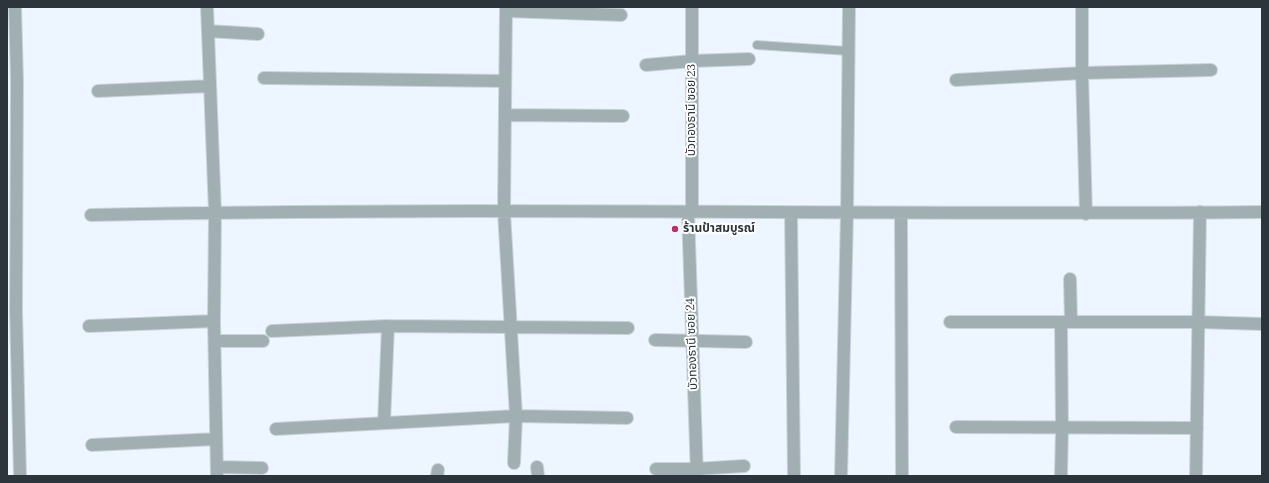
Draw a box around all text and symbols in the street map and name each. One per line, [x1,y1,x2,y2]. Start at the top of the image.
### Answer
street label: บัวทองธานี ซอย 23 [685,64,699,156]
place label: ร้านป้าสมบูรณ์ [683,222,755,236]
marker: ร้านป้าสมบูรณ์ [670,224,680,234]
street label: บัวทองธานี ซอย 24 [683,298,701,390]

